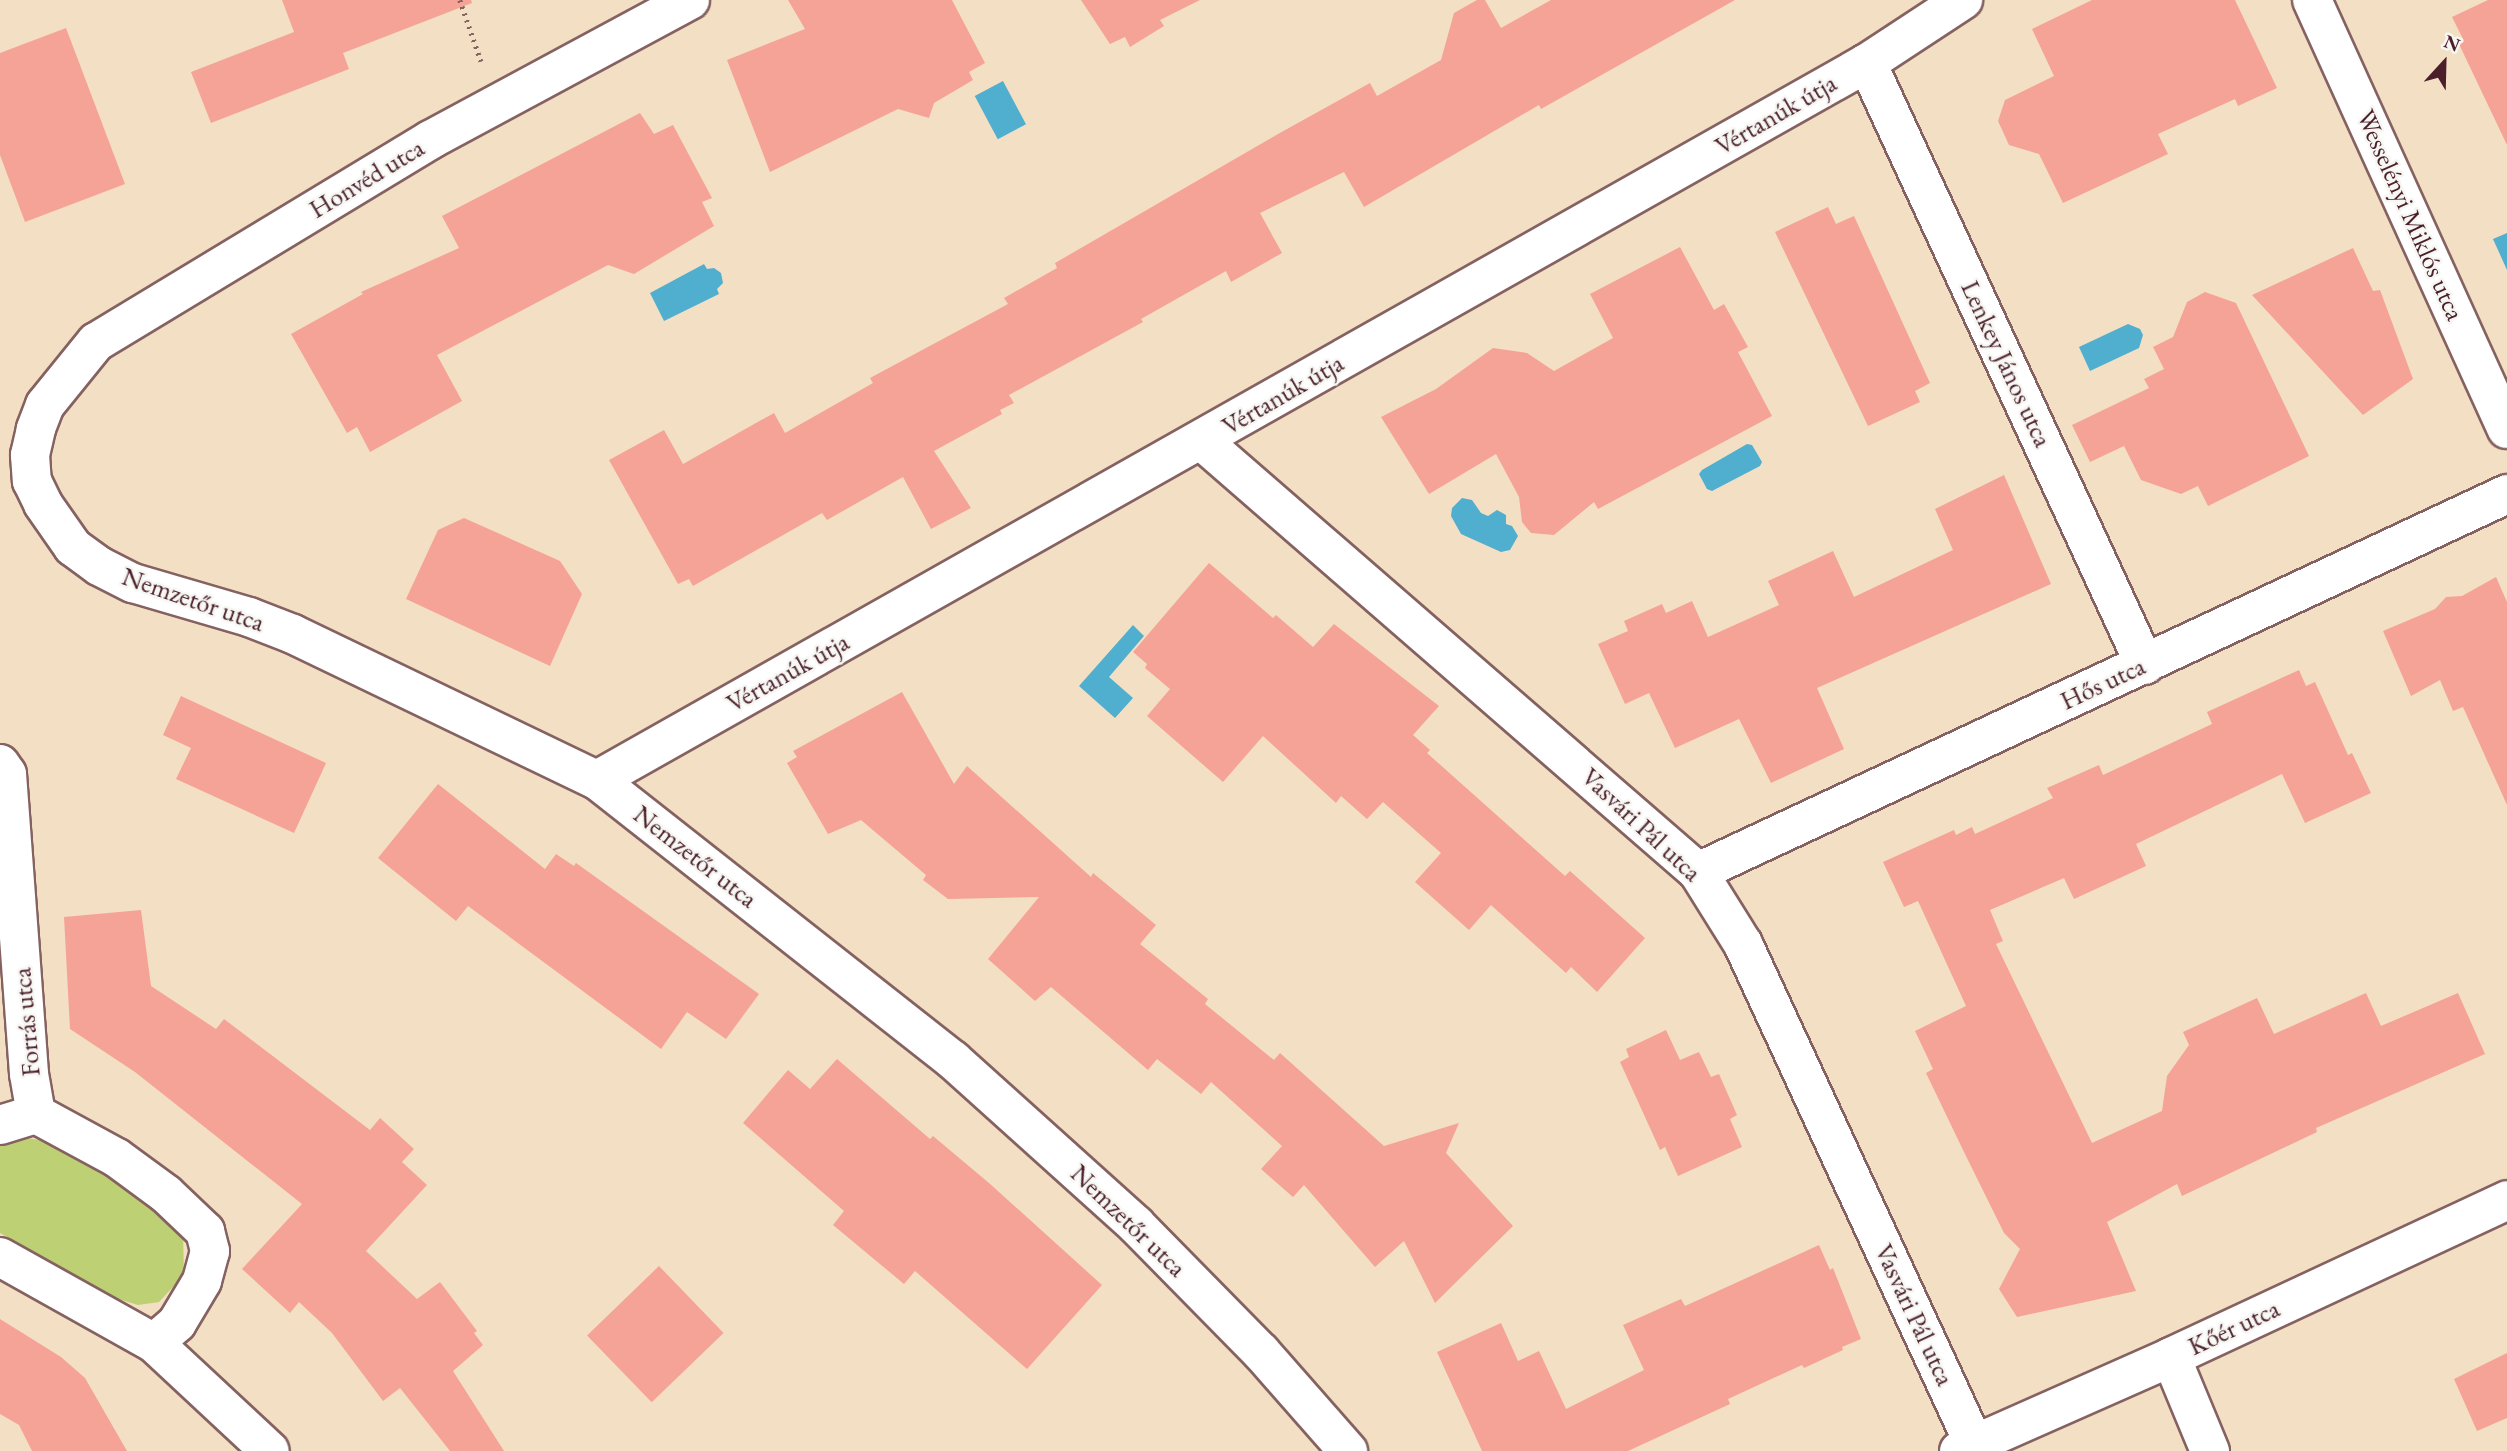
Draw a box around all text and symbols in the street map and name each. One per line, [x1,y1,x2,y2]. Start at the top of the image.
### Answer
north arrow [2409,28,2479,98]
text: N [2440,29,2464,58]
street label: Vértanúk útja [1710,68,1842,162]
street label: Wesselényi Miklós utca [2349,105,2471,325]
street label: Honvéd utca [304,133,430,225]
street label: Lenkey János utca [1954,276,2058,452]
street label: Vértanúk útja [1217,348,1349,442]
street label: Nemzetőr utca [118,561,268,639]
street label: Vértanúk útja [721,627,855,719]
street label: Hős utca [2056,651,2150,717]
street label: Vasvári Pál utca [1575,762,1707,888]
street label: Nemzetőr utca [627,799,763,915]
street label: Forrás utca [7,966,47,1078]
street label: Nemzetőr utca [1064,1158,1192,1284]
street label: Vasvári Pál utca [1868,1239,1960,1391]
street label: Kőér utca [2183,1293,2285,1363]

